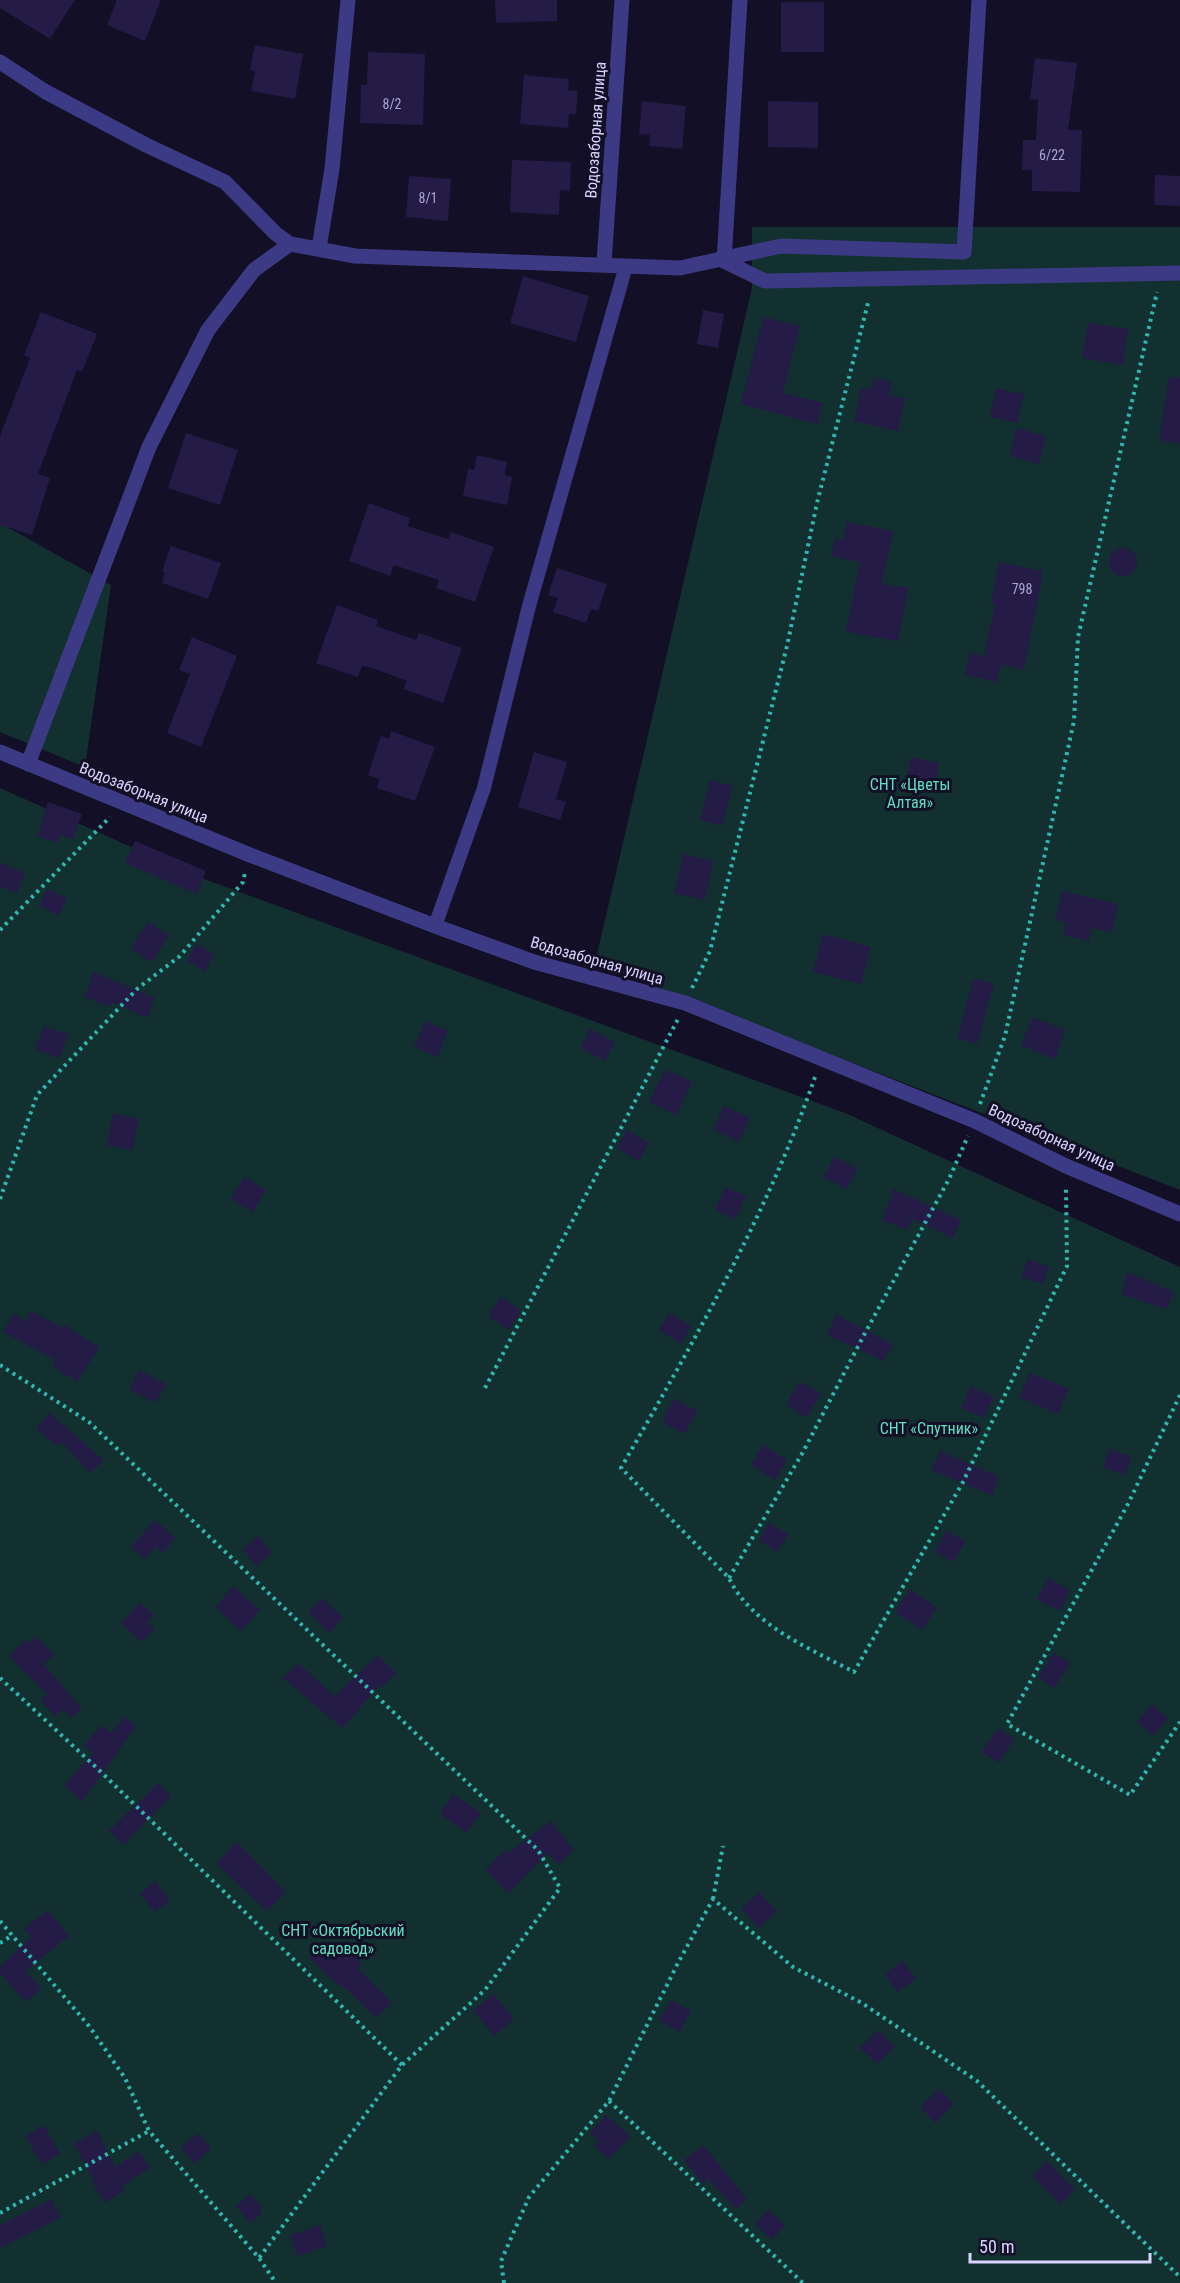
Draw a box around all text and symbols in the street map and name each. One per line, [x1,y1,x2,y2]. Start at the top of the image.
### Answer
street label: Водозаборная улица [581,61,610,199]
house number: 8/2 [382,96,402,112]
house number: 6/22 [1039,147,1065,163]
house number: 8/1 [418,190,438,206]
house number: 798 [1012,581,1032,597]
street label: Водозаборная улица [77,758,211,827]
park label: СНТ «Цветы Алтая» [870,775,950,812]
street label: Водозаборная улица [528,932,665,989]
street label: Водозаборная улица [986,1100,1118,1175]
park label: СНТ «Спутник» [880,1419,979,1438]
park label: СНТ «Октябрьский садовод» [281,1921,405,1958]
scale bar [970,2226,1150,2264]
text: 50 m [979,2236,1014,2257]

